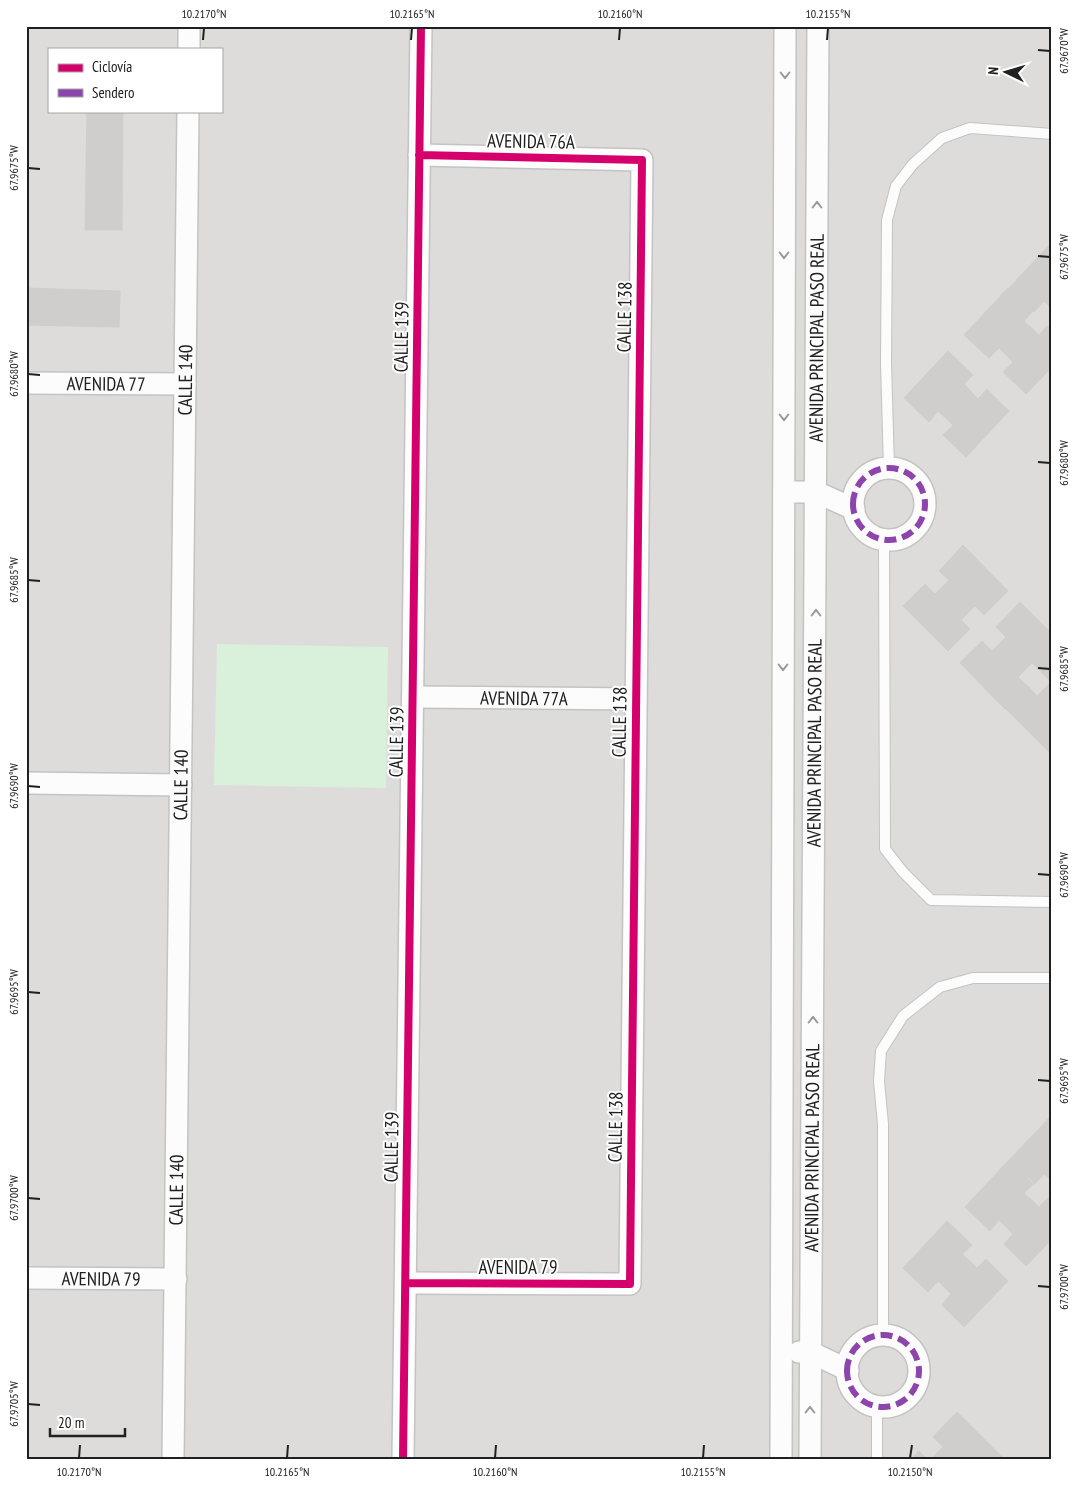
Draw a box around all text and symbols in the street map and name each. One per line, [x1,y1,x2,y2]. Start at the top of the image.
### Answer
text: 10.2170°N [181,6,227,21]
text: 10.2165°N [389,6,435,21]
text: 10.2160°N [597,6,643,21]
text: 10.2155°N [805,6,851,21]
text: 67.9670°W [1056,28,1071,74]
legend [48,48,222,112]
north arrow [980,48,1030,98]
text: Ciclovía [92,57,132,76]
text: N [984,66,1002,75]
one-way arrow [780,72,790,79]
text: Sendero [92,83,134,102]
street label: AVENIDA 76A [487,128,575,154]
text: 67.9675°W [6,145,21,191]
one-way arrow [812,201,822,208]
street label: AVENIDA PRINCIPAL PASO REAL [804,234,829,442]
text: 67.9675°W [1056,234,1071,280]
one-way arrow [779,252,789,259]
street label: CALLE 138 [611,281,637,353]
street label: CALLE 139 [388,301,414,373]
street label: CALLE 140 [173,344,197,416]
text: 67.9680°W [6,351,21,397]
street label: AVENIDA 77 [66,371,146,396]
one-way arrow [779,414,789,422]
text: 67.9680°W [1056,440,1071,486]
text: 67.9685°W [6,557,21,603]
one-way arrow [811,608,821,616]
street label: AVENIDA PRINCIPAL PASO REAL [801,639,827,847]
text: 67.9685°W [1056,646,1071,692]
one-way arrow [778,664,788,672]
street label: AVENIDA 77A [480,686,568,710]
street label: CALLE 138 [606,686,632,758]
street label: CALLE 139 [383,706,409,778]
street label: CALLE 140 [168,749,193,821]
text: 67.9690°W [6,763,21,809]
text: 67.9690°W [1056,852,1071,898]
text: 67.9695°W [6,969,21,1015]
one-way arrow [808,1016,818,1024]
street label: AVENIDA PRINCIPAL PASO REAL [799,1044,824,1252]
text: 67.9695°W [1056,1058,1071,1104]
street label: CALLE 138 [602,1091,628,1163]
street label: CALLE 139 [378,1111,404,1183]
street label: CALLE 140 [164,1154,188,1226]
text: 67.9700°W [6,1175,21,1221]
street label: AVENIDA 79 [479,1255,557,1279]
text: 67.9700°W [1056,1264,1071,1310]
street label: AVENIDA 79 [61,1266,141,1291]
text: 67.9705°W [6,1381,21,1427]
scale bar [50,1405,125,1437]
one-way arrow [805,1406,815,1414]
text: 20 m [58,1413,84,1432]
text: 10.2170°N [56,1464,102,1479]
text: 10.2165°N [264,1464,310,1479]
text: 10.2160°N [472,1464,518,1479]
text: 10.2155°N [680,1464,726,1479]
text: 10.2150°N [887,1464,933,1479]

